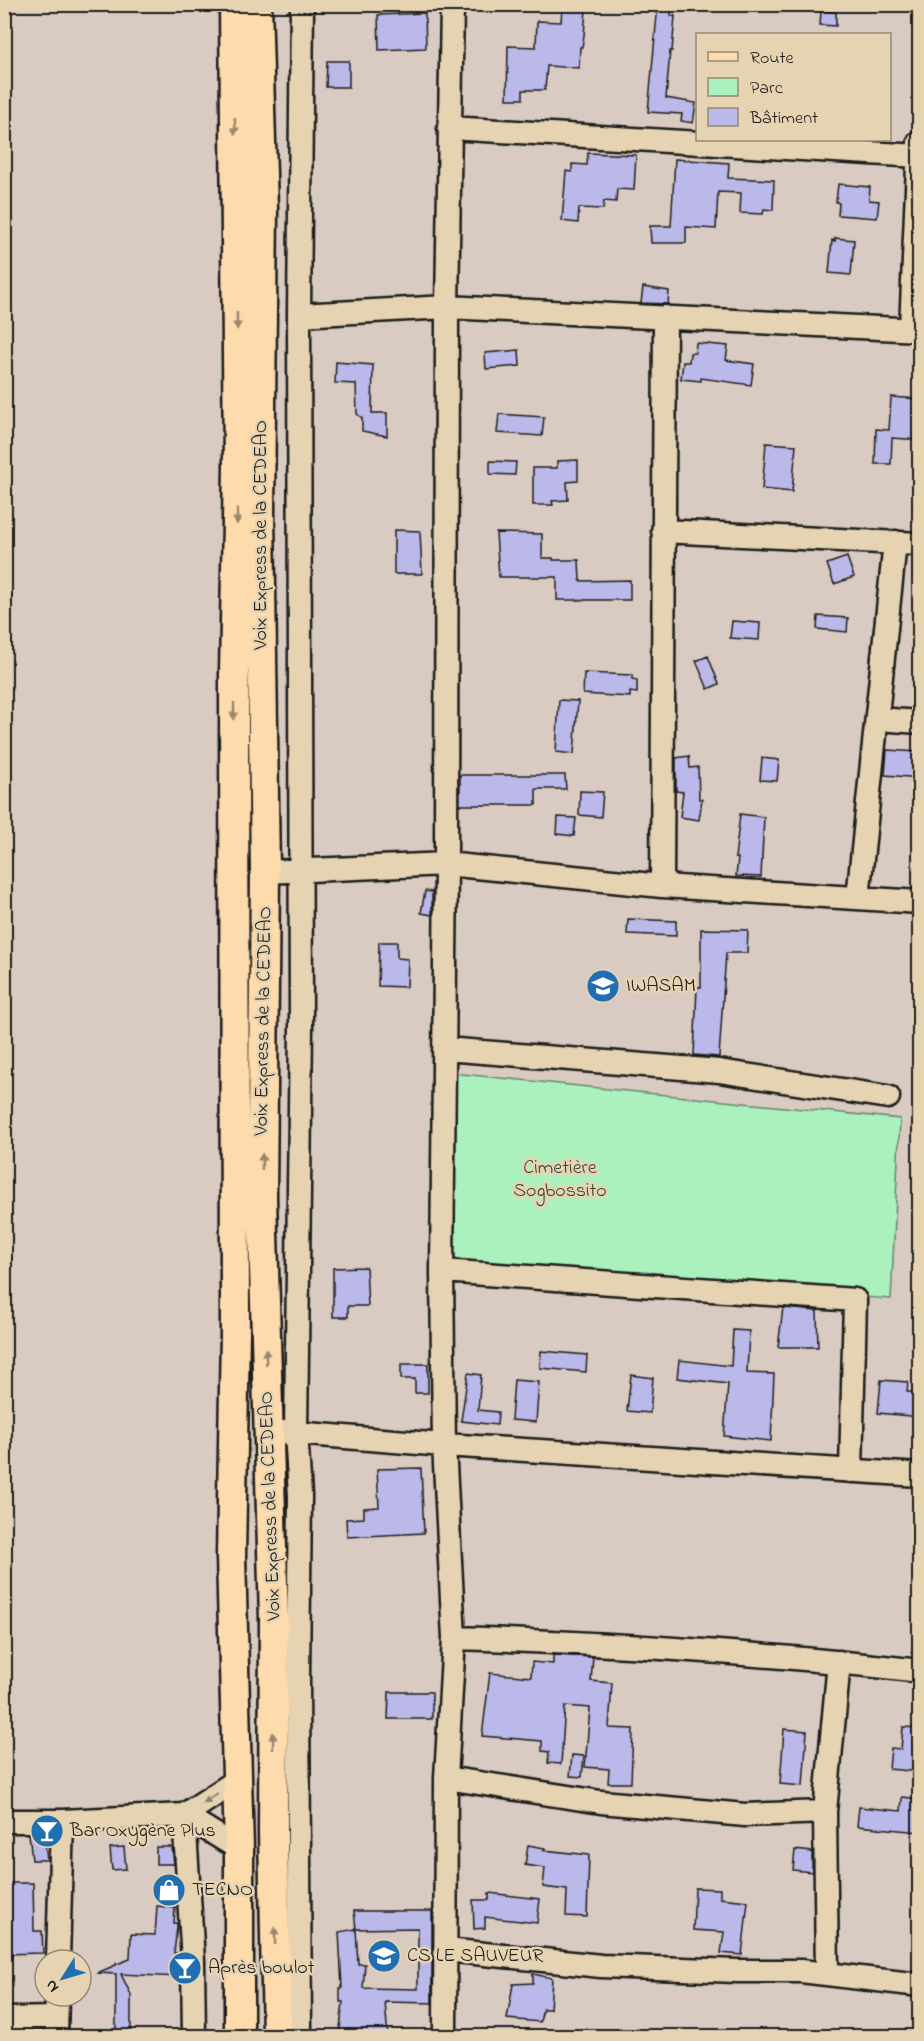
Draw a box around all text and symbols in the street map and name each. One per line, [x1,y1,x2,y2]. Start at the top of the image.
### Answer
legend [696,33,891,141]
text: Route [750,46,795,72]
text: Parc [750,76,783,102]
text: Bâtiment [749,106,818,132]
one-way arrow [230,116,240,135]
one-way arrow [232,311,241,330]
street label: Voix Express de la CEDEAO [247,420,276,651]
one-way arrow [232,506,242,525]
one-way arrow [229,701,239,720]
street label: Voix Express de la CEDEAO [247,906,281,1137]
school or university icon: IWASAM [585,968,621,1004]
place label: IWASAM [626,972,696,1001]
one-way arrow [257,1153,267,1172]
park label: Cimetière Sogbossito [513,1154,607,1207]
one-way arrow [261,1348,271,1367]
street label: Voix Express de la CEDEAO [253,1391,290,1622]
one-way arrow [268,1732,278,1751]
one-way arrow [202,1792,218,1803]
bar icon: Bar Oxygène Plus [29,1813,65,1849]
place label: Bar Oxygène Plus [69,1817,216,1847]
shop icon: TECNO [151,1872,187,1908]
place label: TECNO [192,1876,253,1905]
one-way arrow [270,1927,279,1946]
school or university icon: CS LE SAUVEUR [366,1938,402,1974]
place label: CS LE SAUVEUR [407,1942,544,1971]
north arrow [33,1948,93,2008]
bar icon: Après boulot [167,1950,203,1986]
place label: Après boulot [208,1954,315,1983]
text: N [40,1974,65,1997]

